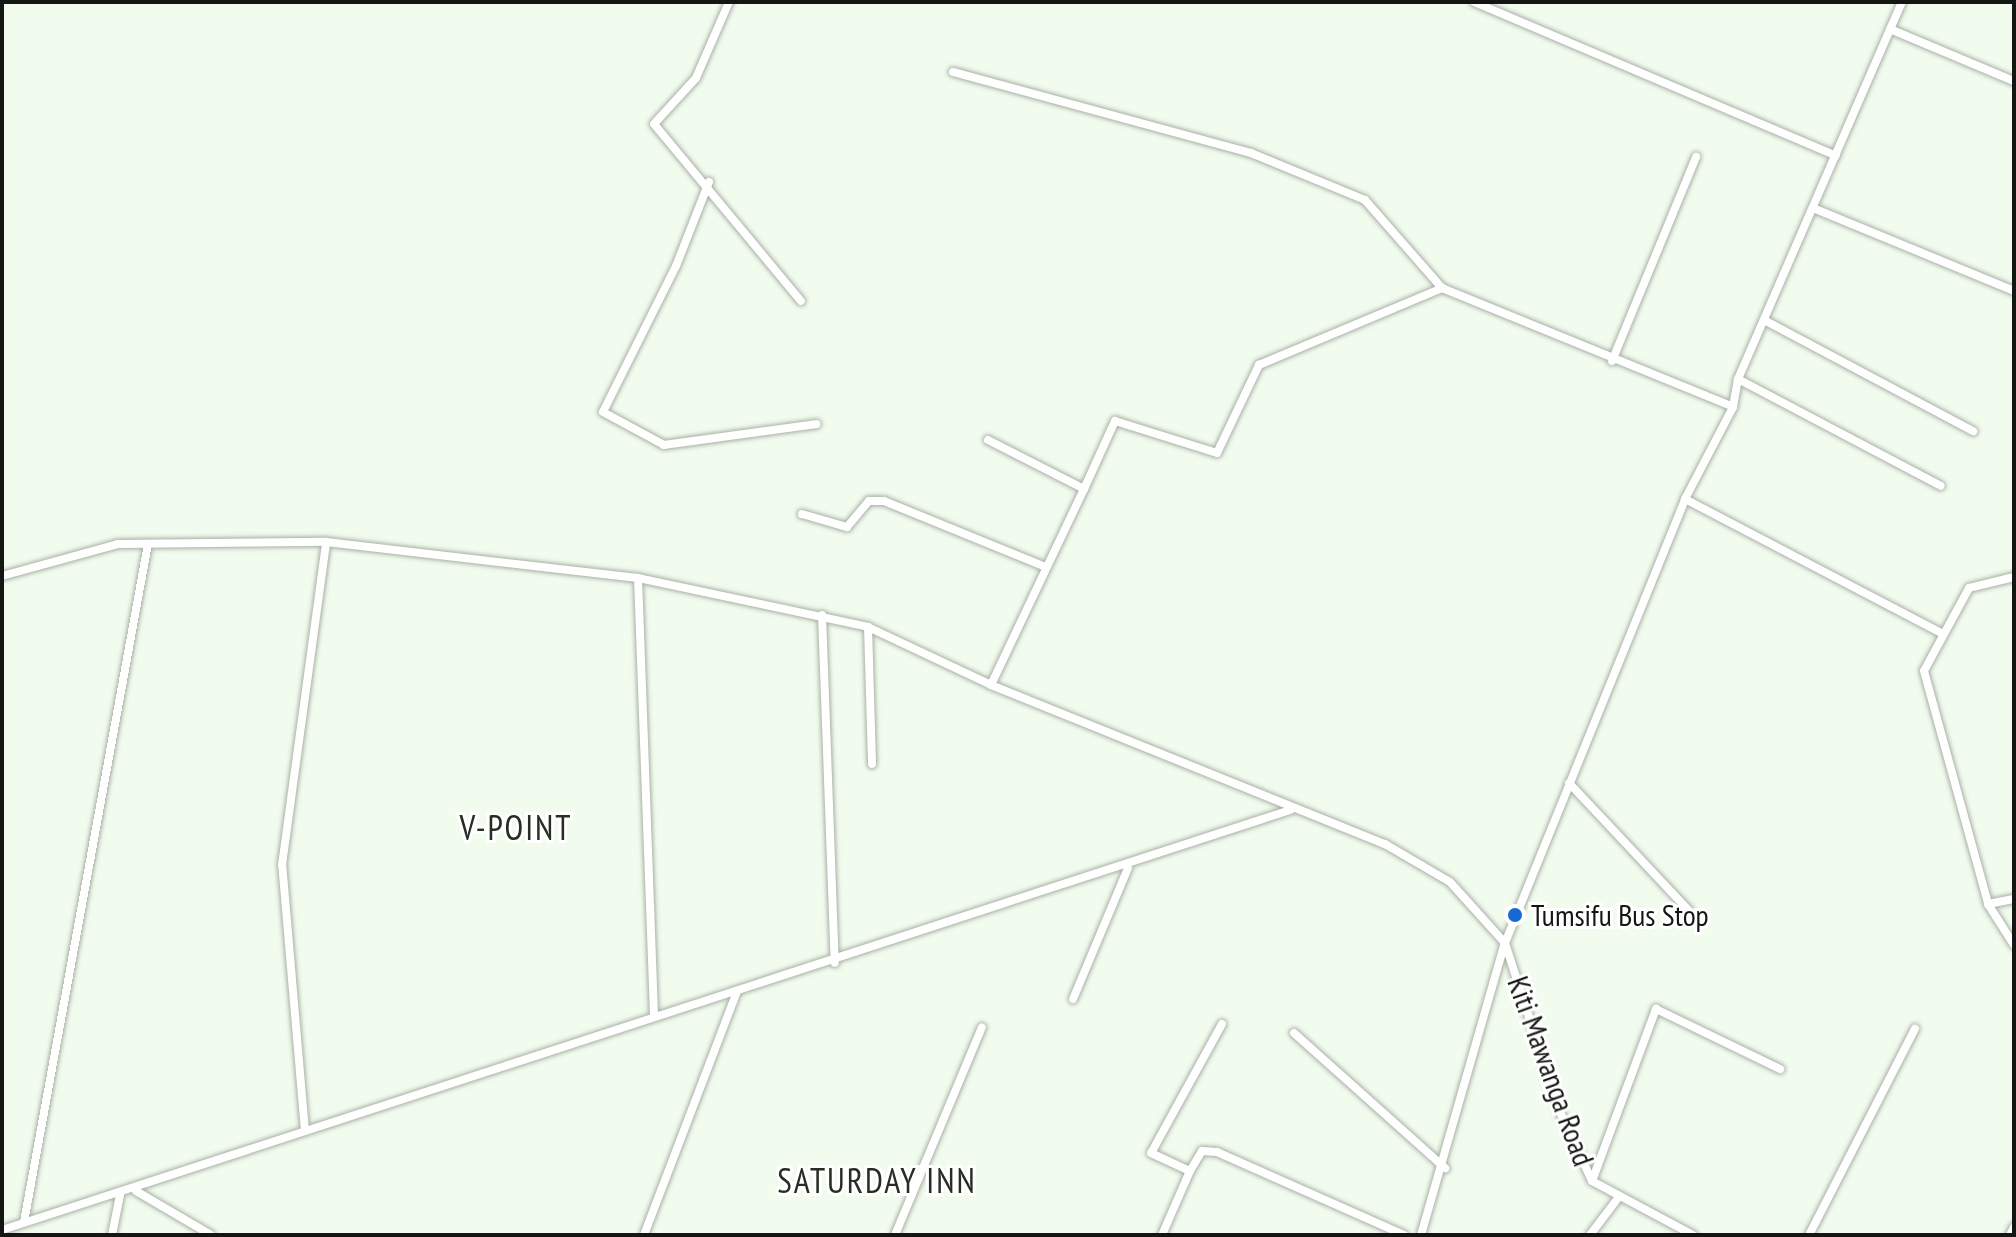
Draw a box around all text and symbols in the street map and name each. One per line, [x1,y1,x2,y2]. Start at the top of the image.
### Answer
district label: V-POINT [459,808,573,848]
place label: Tumsifu Bus Stop [1531,897,1709,933]
marker: Tumsifu Bus Stop [1506,906,1524,924]
street label: Kiti Mawanga Road [1500,971,1602,1171]
district label: SATURDAY INN [777,1161,977,1201]

